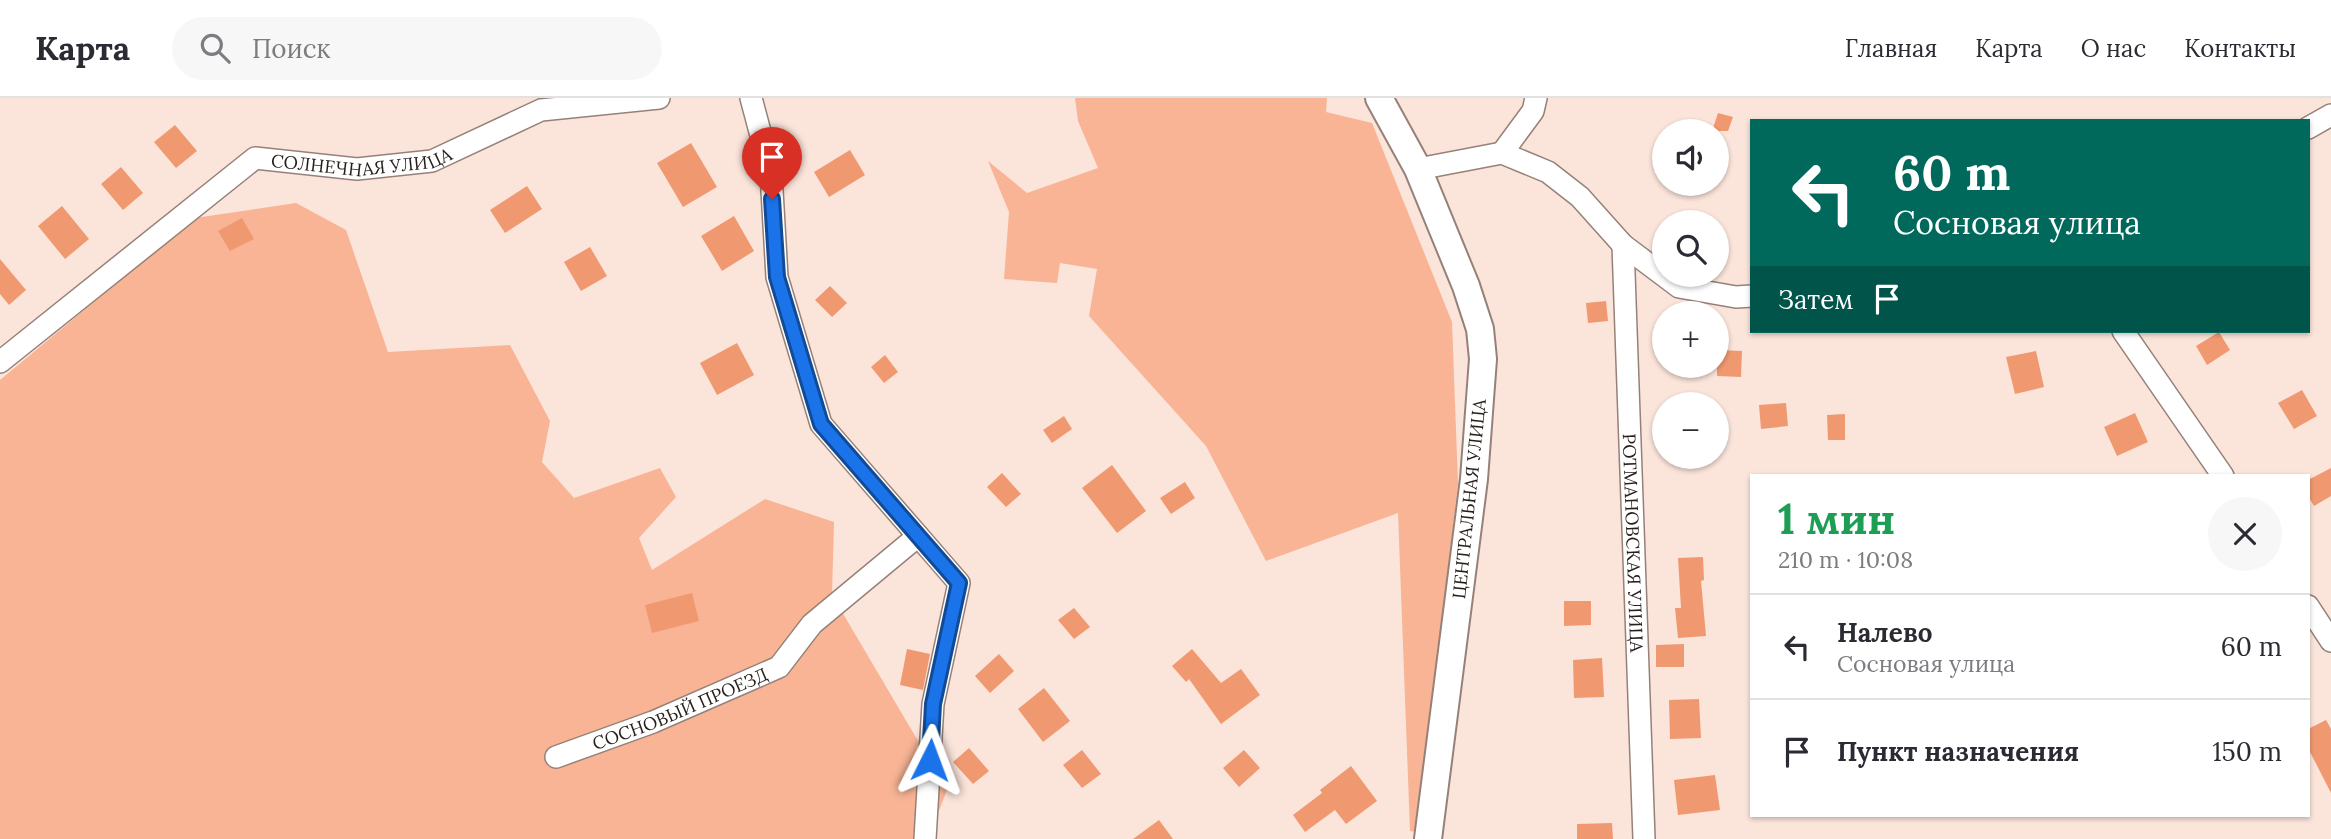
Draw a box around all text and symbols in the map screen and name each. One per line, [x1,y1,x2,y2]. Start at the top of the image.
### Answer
search box [172,17,662,80]
text: Карта [35,27,130,69]
icon: search [196,29,234,67]
text: Поиск [252,32,331,65]
text: Главная [1845,33,1937,64]
text: Карта [1975,33,2043,64]
text: О нас [2081,33,2146,64]
text: Контакты [2184,33,2296,64]
map controls [1652,119,1729,469]
button: sound [1652,119,1729,196]
pin [742,127,802,199]
icon: arrive [753,138,791,176]
text: 60 m [1893,141,2010,203]
street label: СОЛНЕЧНАЯ УЛИЦА [270,142,456,181]
icon: left [1778,147,1869,238]
text: Сосновая улица [1893,202,2141,243]
button: search [1652,210,1729,287]
icon: arrive [1868,280,1906,318]
text: Затем [1778,283,1854,316]
button: + [1652,301,1729,378]
button: − [1652,392,1729,469]
street label: ЦЕНТРАЛЬНАЯ УЛИЦА [1447,397,1491,600]
street label: РОТМАНОВСКАЯ УЛИЦА [1618,433,1649,653]
text: 1 мин [1778,492,1895,546]
button: close [2208,497,2282,571]
text: 210 m · 10:08 [1778,545,1913,574]
text: Налево [1837,616,1933,649]
icon: left [1778,628,1816,666]
text: 60 m [2221,630,2282,663]
text: Сосновая улица [1837,649,2015,678]
street label: СОСНОВЫЙ ПРОЕЗД [589,662,771,754]
position arrow [893,723,967,797]
icon: arrive [1778,733,1816,771]
text: Пункт назначения [1837,735,2079,768]
text: 150 m [2212,735,2282,768]

